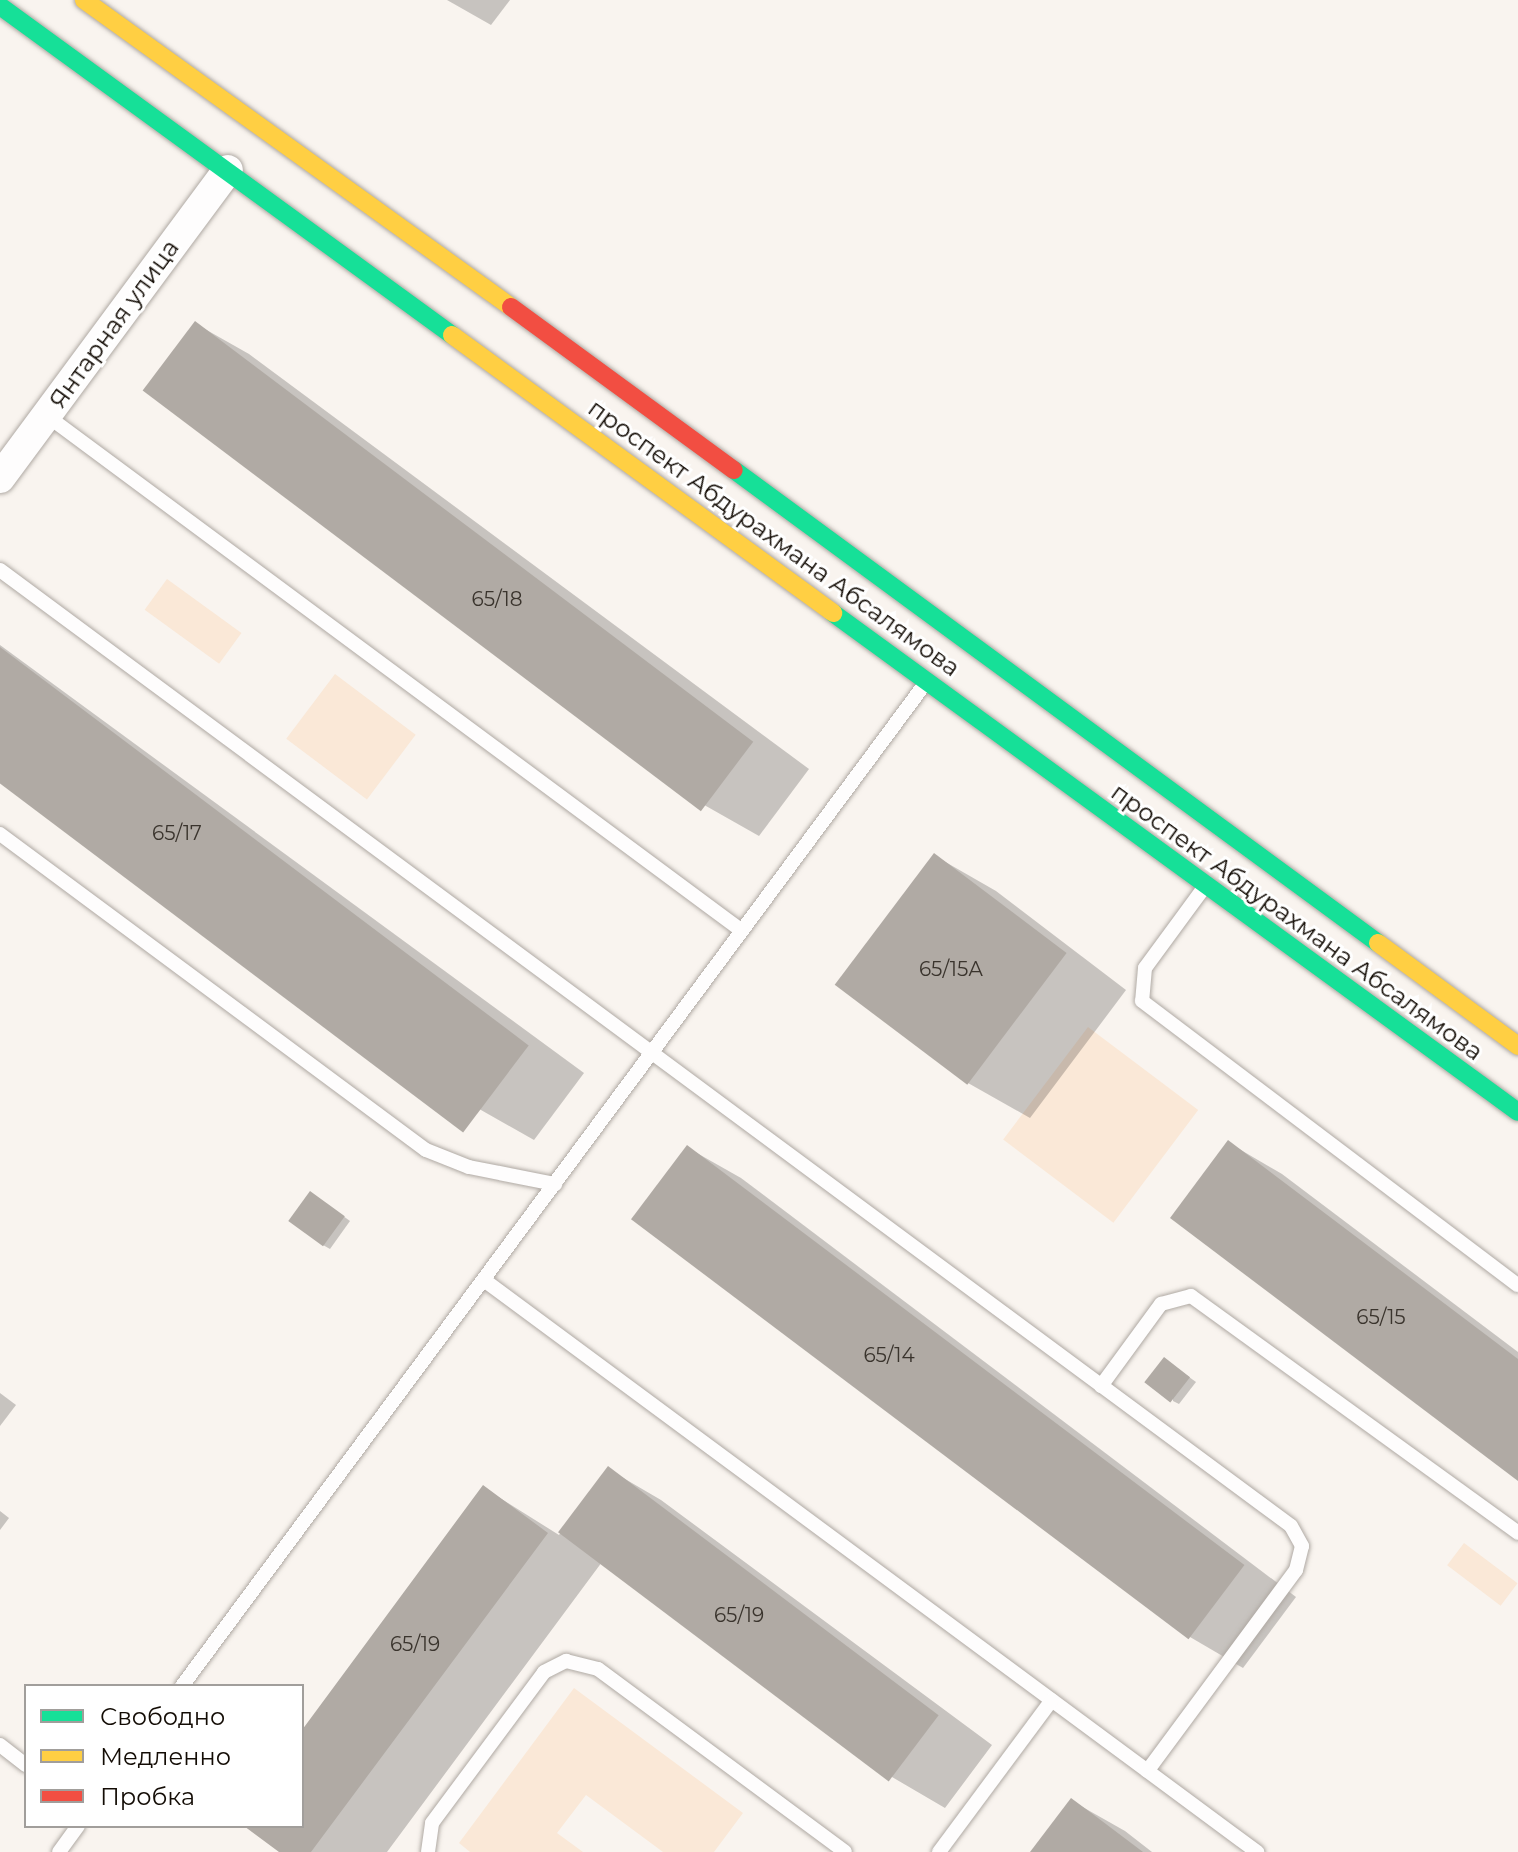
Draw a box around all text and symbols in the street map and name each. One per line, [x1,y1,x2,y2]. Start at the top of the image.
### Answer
street label: Янтарная улица [43,234,185,414]
street label: проспект Абдурахмана Абсалямова [583,394,965,682]
house number: 65/18 [472,587,522,611]
street label: проспект Абдурахмана Абсалямова [1106,778,1488,1066]
house number: 65/17 [152,821,202,845]
house number: 65/15А [919,957,983,981]
house number: 65/15 [1356,1305,1406,1329]
house number: 65/14 [863,1343,915,1367]
house number: 65/19 [714,1603,764,1627]
house number: 65/19 [390,1632,440,1656]
legend [24,1684,304,1828]
text: Свободно [100,1702,225,1731]
text: Медленно [100,1742,231,1771]
text: Пробка [100,1782,195,1811]

